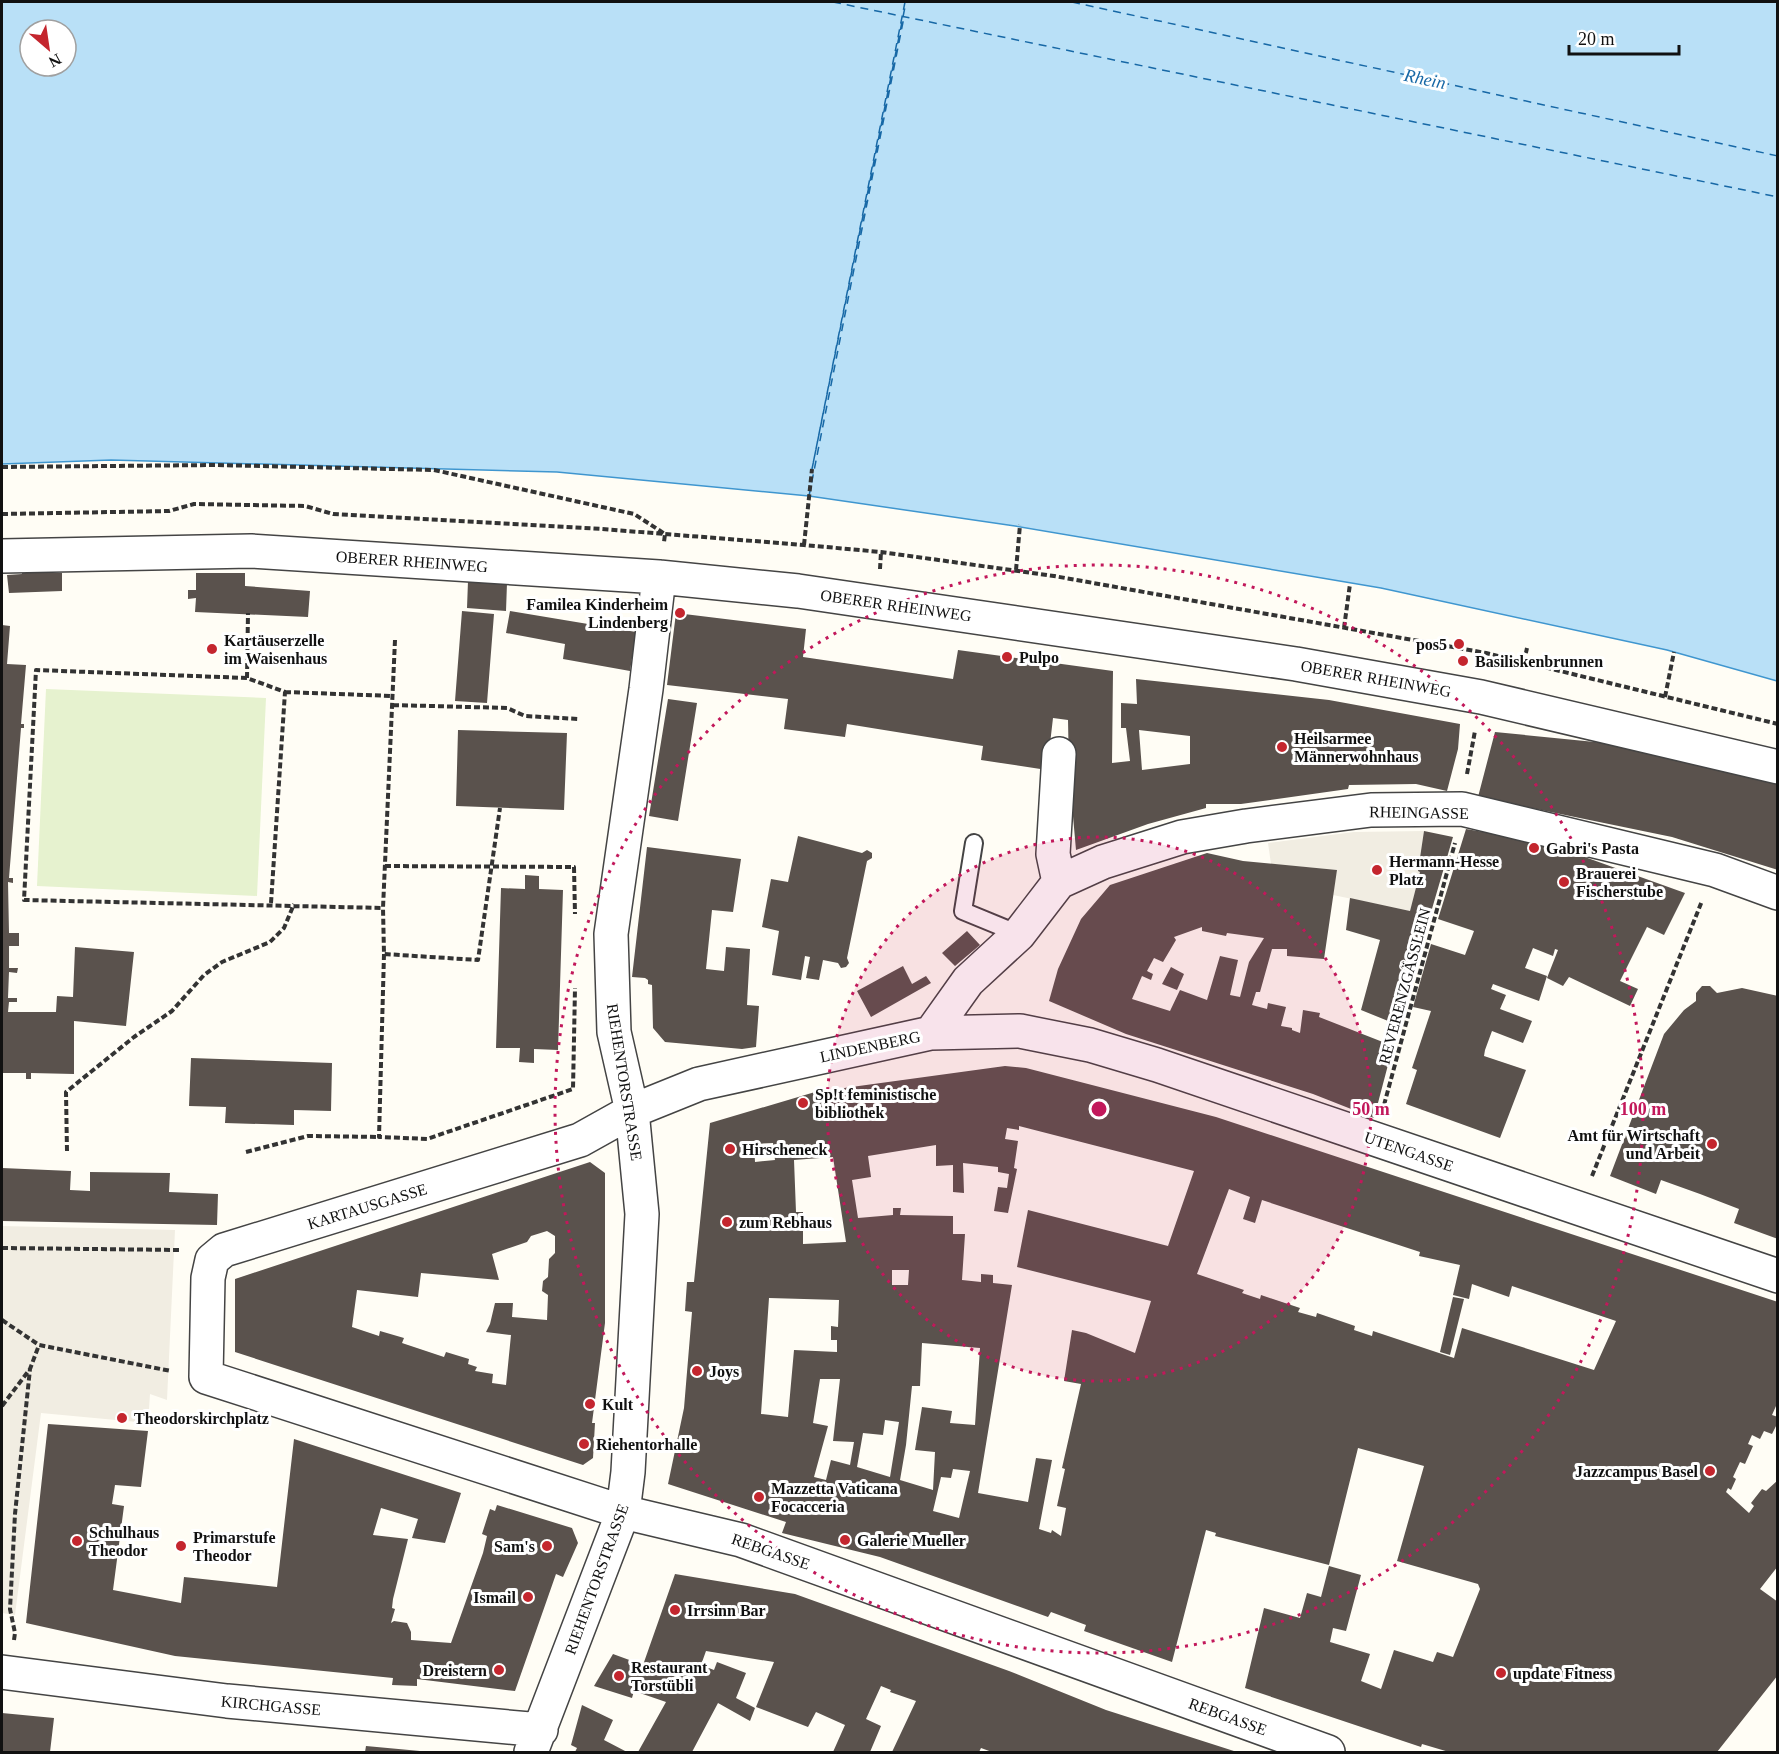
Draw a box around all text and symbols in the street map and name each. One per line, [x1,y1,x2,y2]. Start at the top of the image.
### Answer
north arrow [18,18,78,78]
scale bar [1569,18,1678,56]
text: 20 m [1578,29,1615,49]
text: N [45,50,64,71]
water label: Rhein [1401,65,1448,93]
street label: OBERER RHEINWEG [335,548,489,575]
street label: OBERER RHEINWEG [819,586,973,625]
place label: Familea Kinderheim Lindenberg [526,596,669,632]
marker: Familea Kinderheim Lindenberg [673,606,687,620]
place label: Kartäuserzelle im Waisenhaus [224,632,327,667]
place label: pos5 [1416,636,1447,654]
marker: pos5 [1452,637,1466,651]
marker: Kartäuserzelle im Waisenhaus [205,642,219,656]
place label: Pulpo [1019,649,1059,667]
marker: Pulpo [1000,650,1014,664]
place label: Basiliskenbrunnen [1475,653,1603,670]
marker: Basiliskenbrunnen [1456,654,1470,668]
street label: OBERER RHEINWEG [1299,657,1453,700]
place label: Heilsarmee Männerwohnhaus [1294,730,1418,765]
marker: Heilsarmee Männerwohnhaus [1275,740,1289,754]
street label: RHEINGASSE [1369,803,1469,822]
place label: Gabri's Pasta [1546,840,1639,857]
marker: Gabri's Pasta [1527,841,1541,855]
place label: Hermann-Hesse Platz [1389,853,1499,888]
marker: Hermann-Hesse Platz [1370,863,1384,877]
place label: Brauerei Fischerstube [1576,865,1663,900]
marker: Brauerei Fischerstube [1557,875,1571,889]
street label: REVERENZGÄSSLEIN [1375,906,1434,1066]
street label: RIEHENTORSTRASSE [604,1002,645,1162]
street label: LINDENBERG [818,1027,922,1065]
place label: Sp!t feministische bibliothek [815,1086,936,1121]
marker: Sp!t feministische bibliothek [796,1096,810,1110]
centre of rings [1089,1099,1109,1119]
text: 50 m [1352,1099,1390,1119]
text: 100 m [1620,1099,1666,1119]
place label: Amt für Wirtschaft und Arbeit [1568,1127,1701,1162]
street label: UTENGASSE [1362,1128,1456,1175]
marker: Amt für Wirtschaft und Arbeit [1705,1137,1719,1151]
place label: Hirscheneck [742,1141,827,1158]
marker: Hirscheneck [723,1142,737,1156]
street label: KARTAUSGASSE [305,1180,429,1233]
place label: zum Rebhaus [739,1214,832,1231]
marker: zum Rebhaus [720,1215,734,1229]
place label: Joys [709,1363,739,1381]
marker: Joys [690,1364,704,1378]
place label: Kult [602,1396,634,1413]
marker: Kult [583,1397,597,1411]
place label: Theodorskirchplatz [134,1410,269,1428]
marker: Theodorskirchplatz [115,1411,129,1425]
place label: Riehentorhalle [596,1436,697,1453]
marker: Riehentorhalle [577,1437,591,1451]
place label: Jazzcampus Basel [1575,1463,1699,1481]
marker: Jazzcampus Basel [1703,1464,1717,1478]
place label: Mazzetta Vaticana Focacceria [771,1480,898,1515]
marker: Mazzetta Vaticana Focacceria [752,1490,766,1504]
street label: RIEHENTORSTRASSE [561,1502,632,1657]
place label: Schulhaus Theodor [89,1524,159,1559]
place label: Primarstufe Theodor [193,1529,276,1564]
street label: REBGASSE [729,1530,812,1573]
place label: Galerie Mueller [857,1532,966,1549]
marker: Galerie Mueller [838,1533,852,1547]
marker: Schulhaus Theodor [70,1534,84,1548]
place label: Sam's [494,1538,535,1555]
marker: Primarstufe Theodor [174,1539,188,1553]
marker: Sam's [540,1539,554,1553]
place label: Ismail [473,1589,517,1606]
marker: Ismail [521,1590,535,1604]
place label: Irrsinn Bar [687,1602,766,1619]
marker: Irrsinn Bar [668,1603,682,1617]
place label: Restaurant Torstübli [631,1659,708,1694]
place label: Dreistern [422,1662,487,1679]
marker: Dreistern [492,1663,506,1677]
place label: update Fitness [1513,1665,1612,1683]
marker: update Fitness [1494,1666,1508,1680]
marker: Restaurant Torstübli [612,1669,626,1683]
street label: KIRCHGASSE [220,1693,322,1718]
street label: REBGASSE [1186,1694,1269,1738]

